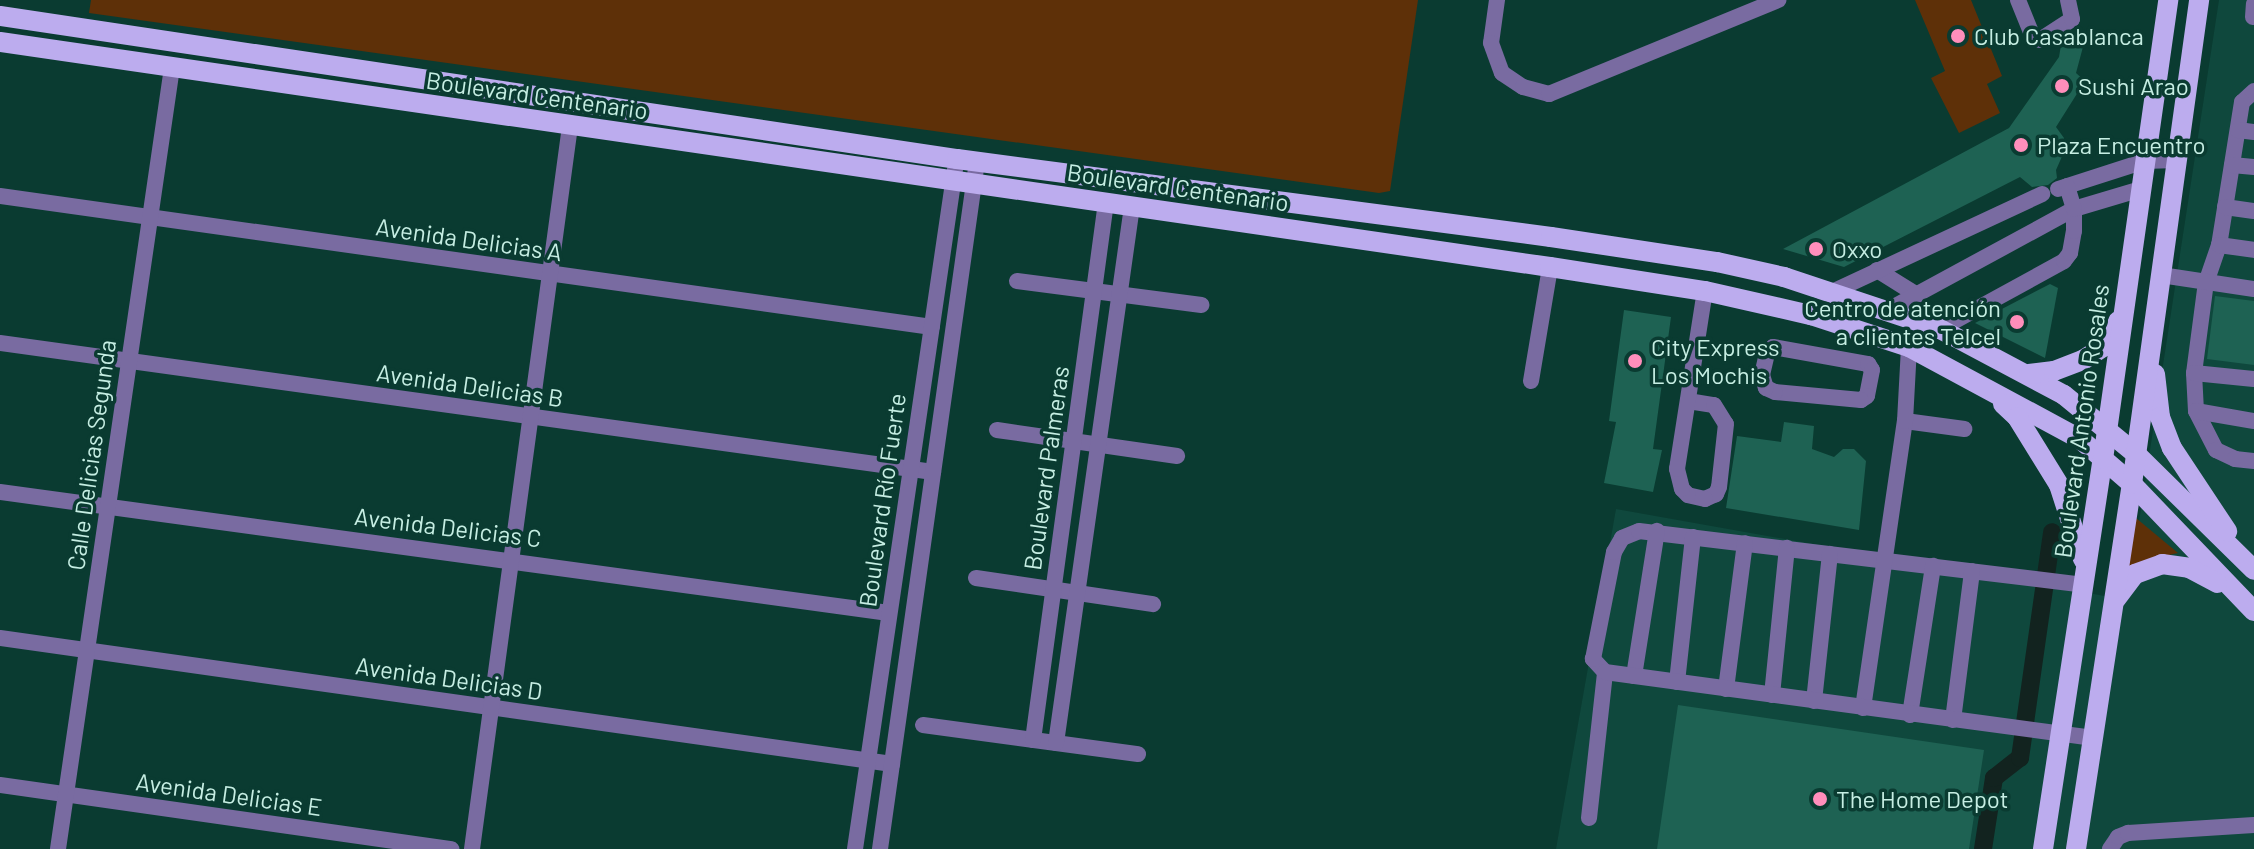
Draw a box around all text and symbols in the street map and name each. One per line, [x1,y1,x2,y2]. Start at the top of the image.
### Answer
place label: Club Casablanca [1974,22,2144,50]
marker: Club Casablanca [1949,27,1967,45]
street label: Boulevard Centenario [424,65,650,125]
place label: Sushi Arao [2078,72,2189,100]
marker: Sushi Arao [2053,77,2071,95]
place label: Plaza Encuentro [2037,131,2206,159]
marker: Plaza Encuentro [2012,136,2030,154]
street label: Boulevard Centenario [1065,157,1291,217]
street label: Avenida Delicias A [374,212,564,266]
place label: Oxxo [1832,235,1882,263]
marker: Oxxo [1807,240,1825,258]
street label: Boulevard Antonio Rosales [2048,282,2114,560]
place label: Centro de atención a clientes Telcel [1804,294,2001,350]
marker: Centro de atención a clientes Telcel [2008,313,2026,331]
place label: City Express Los Mochis [1651,333,1779,389]
street label: Calle Delicias Segunda [61,338,121,572]
marker: City Express Los Mochis [1626,352,1644,370]
street label: Avenida Delicias B [375,358,565,412]
street label: Boulevard Palmeras [1017,364,1075,572]
street label: Boulevard Río Fuerte [853,391,911,609]
street label: Avenida Delicias C [353,501,543,553]
street label: Avenida Delicias D [354,651,544,705]
street label: Avenida Delicias E [134,767,324,821]
place label: The Home Depot [1836,785,2008,813]
marker: The Home Depot [1811,790,1829,808]

